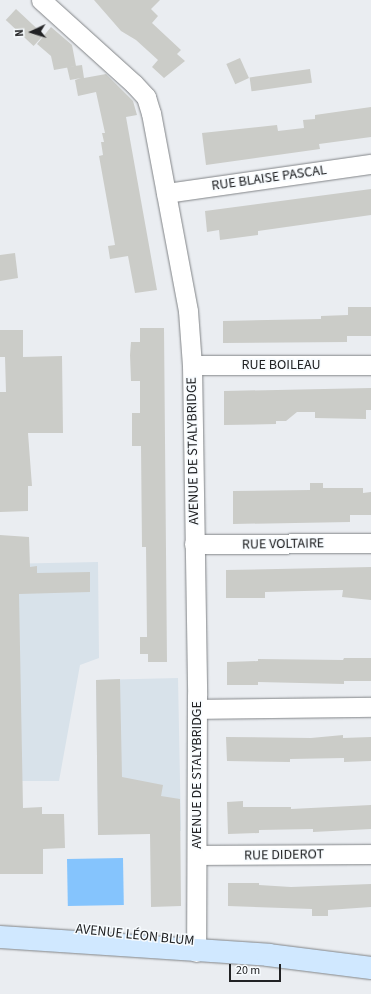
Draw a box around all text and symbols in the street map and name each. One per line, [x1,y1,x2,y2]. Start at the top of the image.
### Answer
north arrow [12,12,52,52]
text: N [12,29,27,37]
street label: RUE BLAISE PASCAL [210,162,328,194]
street label: RUE BOILEAU [242,357,320,373]
street label: AVENUE DE STALYBRIDGE [183,377,203,525]
street label: RUE VOLTAIRE [242,535,324,553]
street label: AVENUE DE STALYBRIDGE [189,701,205,849]
street label: RUE DIDEROT [244,846,324,864]
street label: AVENUE LÉON BLUM [75,920,195,950]
scale bar [231,956,283,982]
text: 20 m [236,962,260,979]

